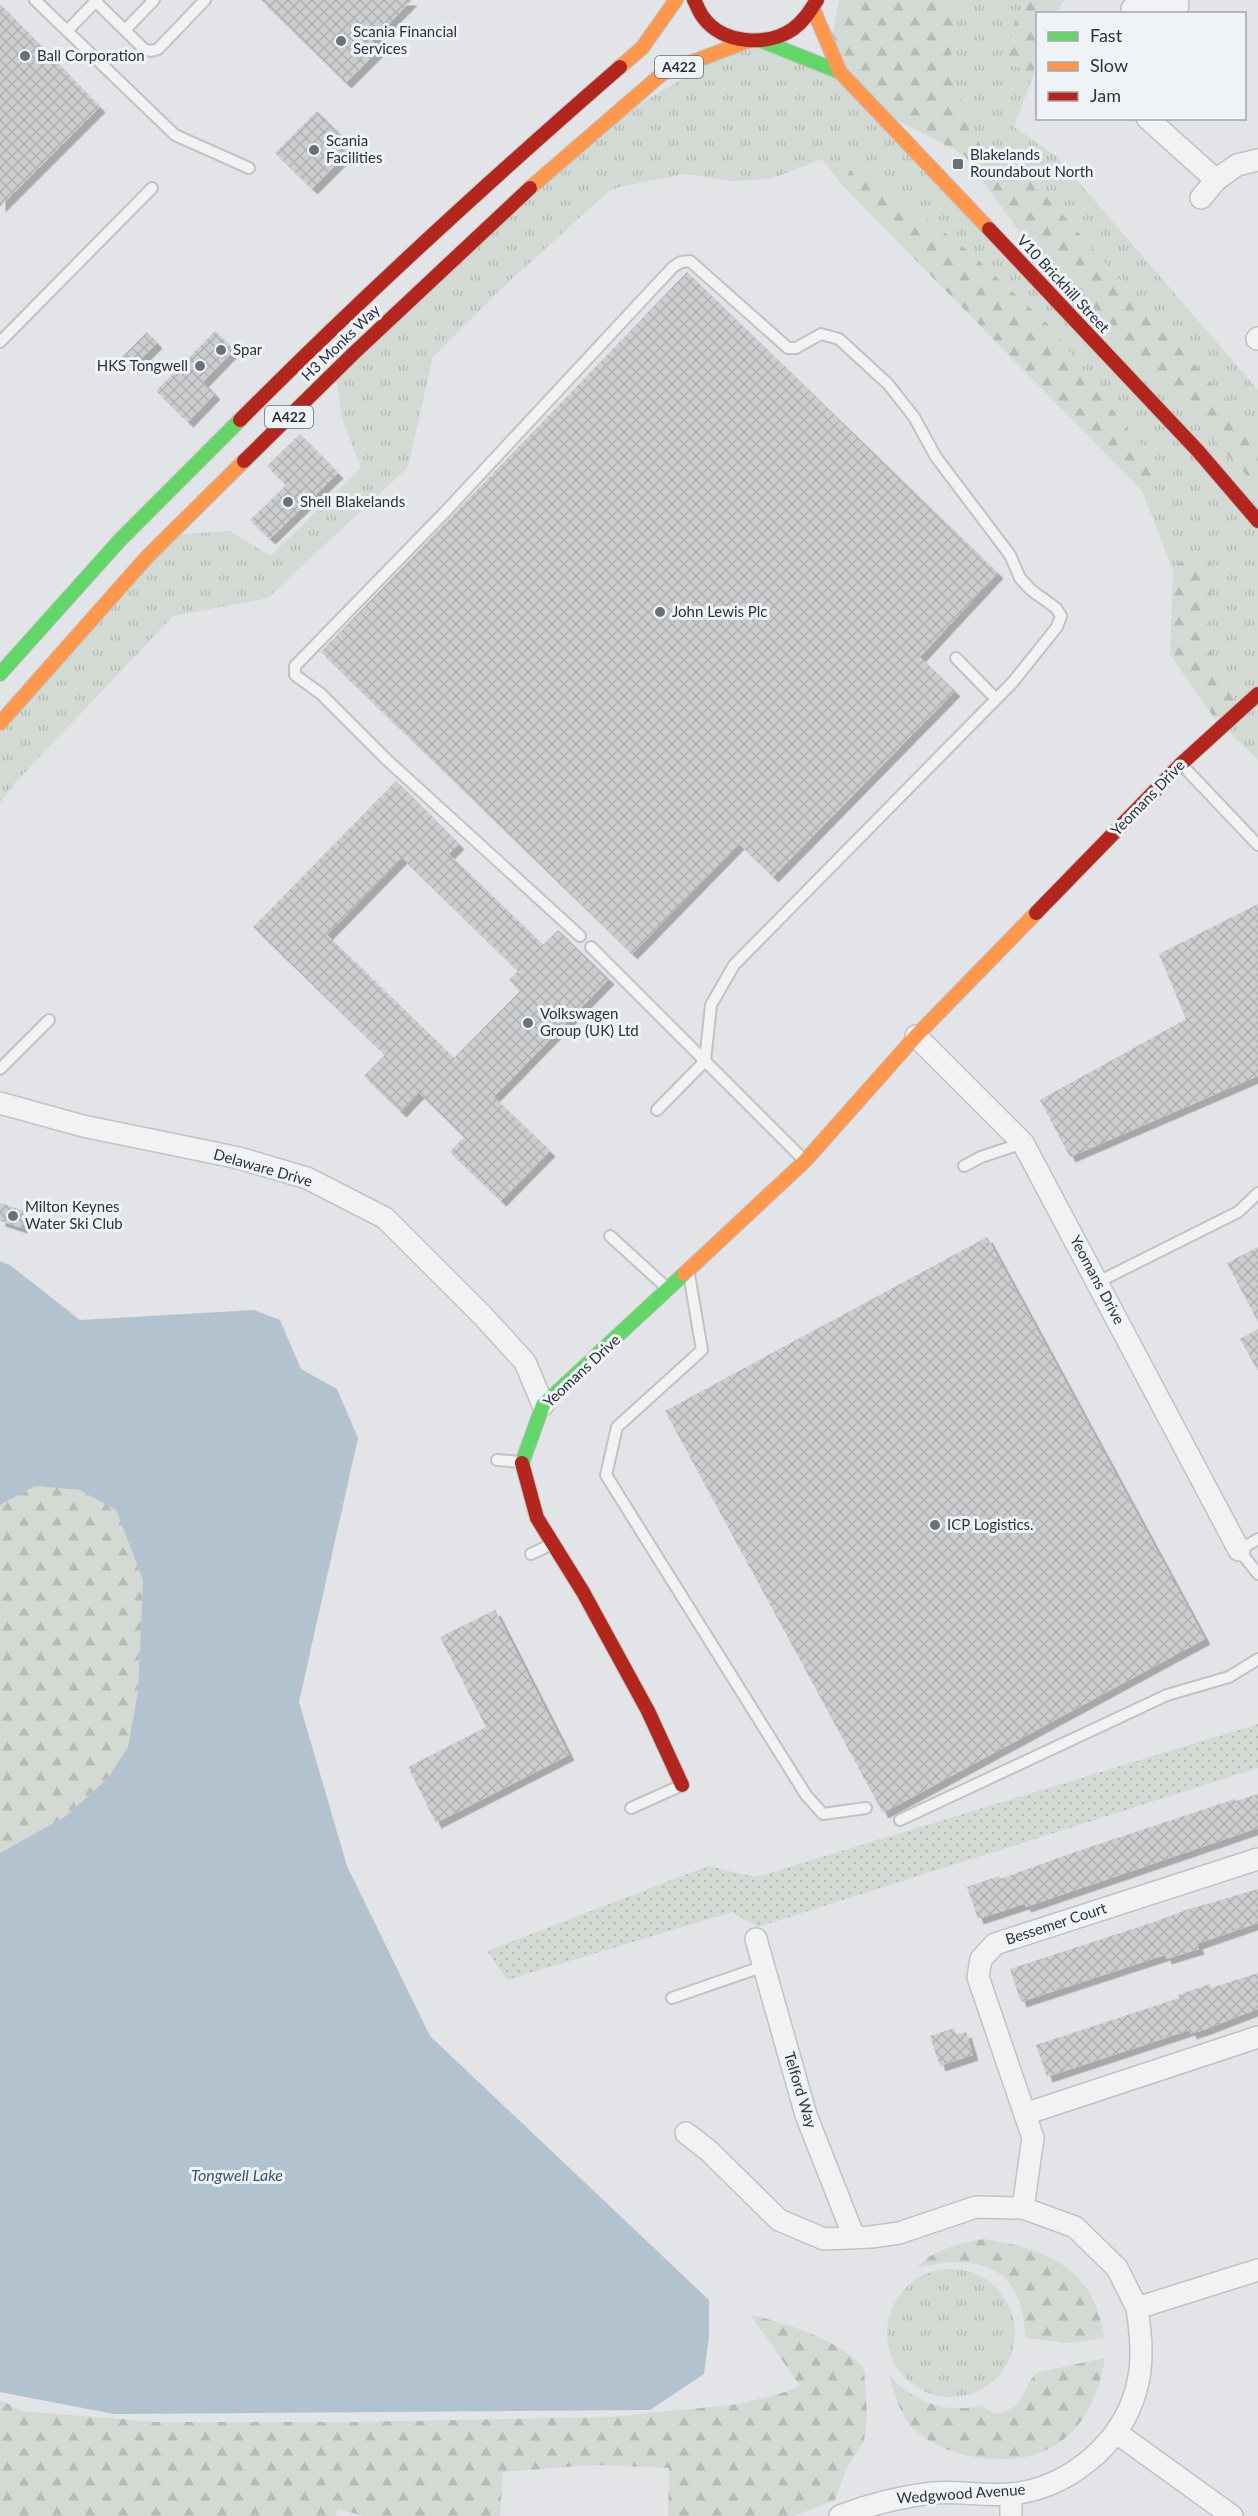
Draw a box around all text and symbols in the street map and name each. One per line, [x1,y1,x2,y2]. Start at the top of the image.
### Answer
legend [1036,12,1246,120]
place label: Scania Financial Services [353,22,457,57]
text: Fast [1090,24,1123,46]
marker: Scania Financial Services [334,34,348,48]
place label: Ball Corporation [37,46,145,64]
marker: Ball Corporation [18,49,32,63]
text: Slow [1090,54,1128,76]
road number: A422 [655,56,703,78]
text: Jam [1090,84,1121,106]
place label: Scania Facilities [326,131,382,166]
marker: Scania Facilities [307,143,321,157]
place label: Blakelands Roundabout North [970,145,1093,180]
marker: Blakelands Roundabout North [951,157,965,171]
street label: V10 Brickhill Street [1014,231,1114,336]
street label: H3 Monks Way [297,300,383,384]
place label: Spar [233,340,263,358]
marker: Spar [214,343,228,357]
place label: HKS Tongwell [97,356,188,374]
marker: HKS Tongwell [193,359,207,373]
road number: A422 [265,406,313,428]
place label: Shell Blakelands [300,492,405,510]
marker: Shell Blakelands [281,495,295,509]
place label: John Lewis Plc [672,602,768,620]
marker: John Lewis Plc [653,605,667,619]
street label: Yeomans Drive [1107,756,1188,839]
place label: Volkswagen Group (UK) Ltd [540,1004,639,1039]
marker: Volkswagen Group (UK) Ltd [521,1016,535,1030]
street label: Delaware Drive [212,1144,315,1190]
place label: Milton Keynes Water Ski Club [25,1197,123,1232]
marker: Milton Keynes Water Ski Club [6,1209,20,1223]
street label: Yeomans Drive [1067,1232,1129,1327]
street label: Yeomans Drive [539,1330,623,1410]
place label: ICP Logistics. [947,1515,1034,1533]
marker: ICP Logistics. [928,1518,942,1532]
street label: Bessemer Court [1003,1898,1109,1948]
street label: Telford Way [781,2049,821,2130]
water label: Tongwell Lake [191,2165,283,2184]
street label: Wedgwood Avenue [896,2480,1026,2506]

